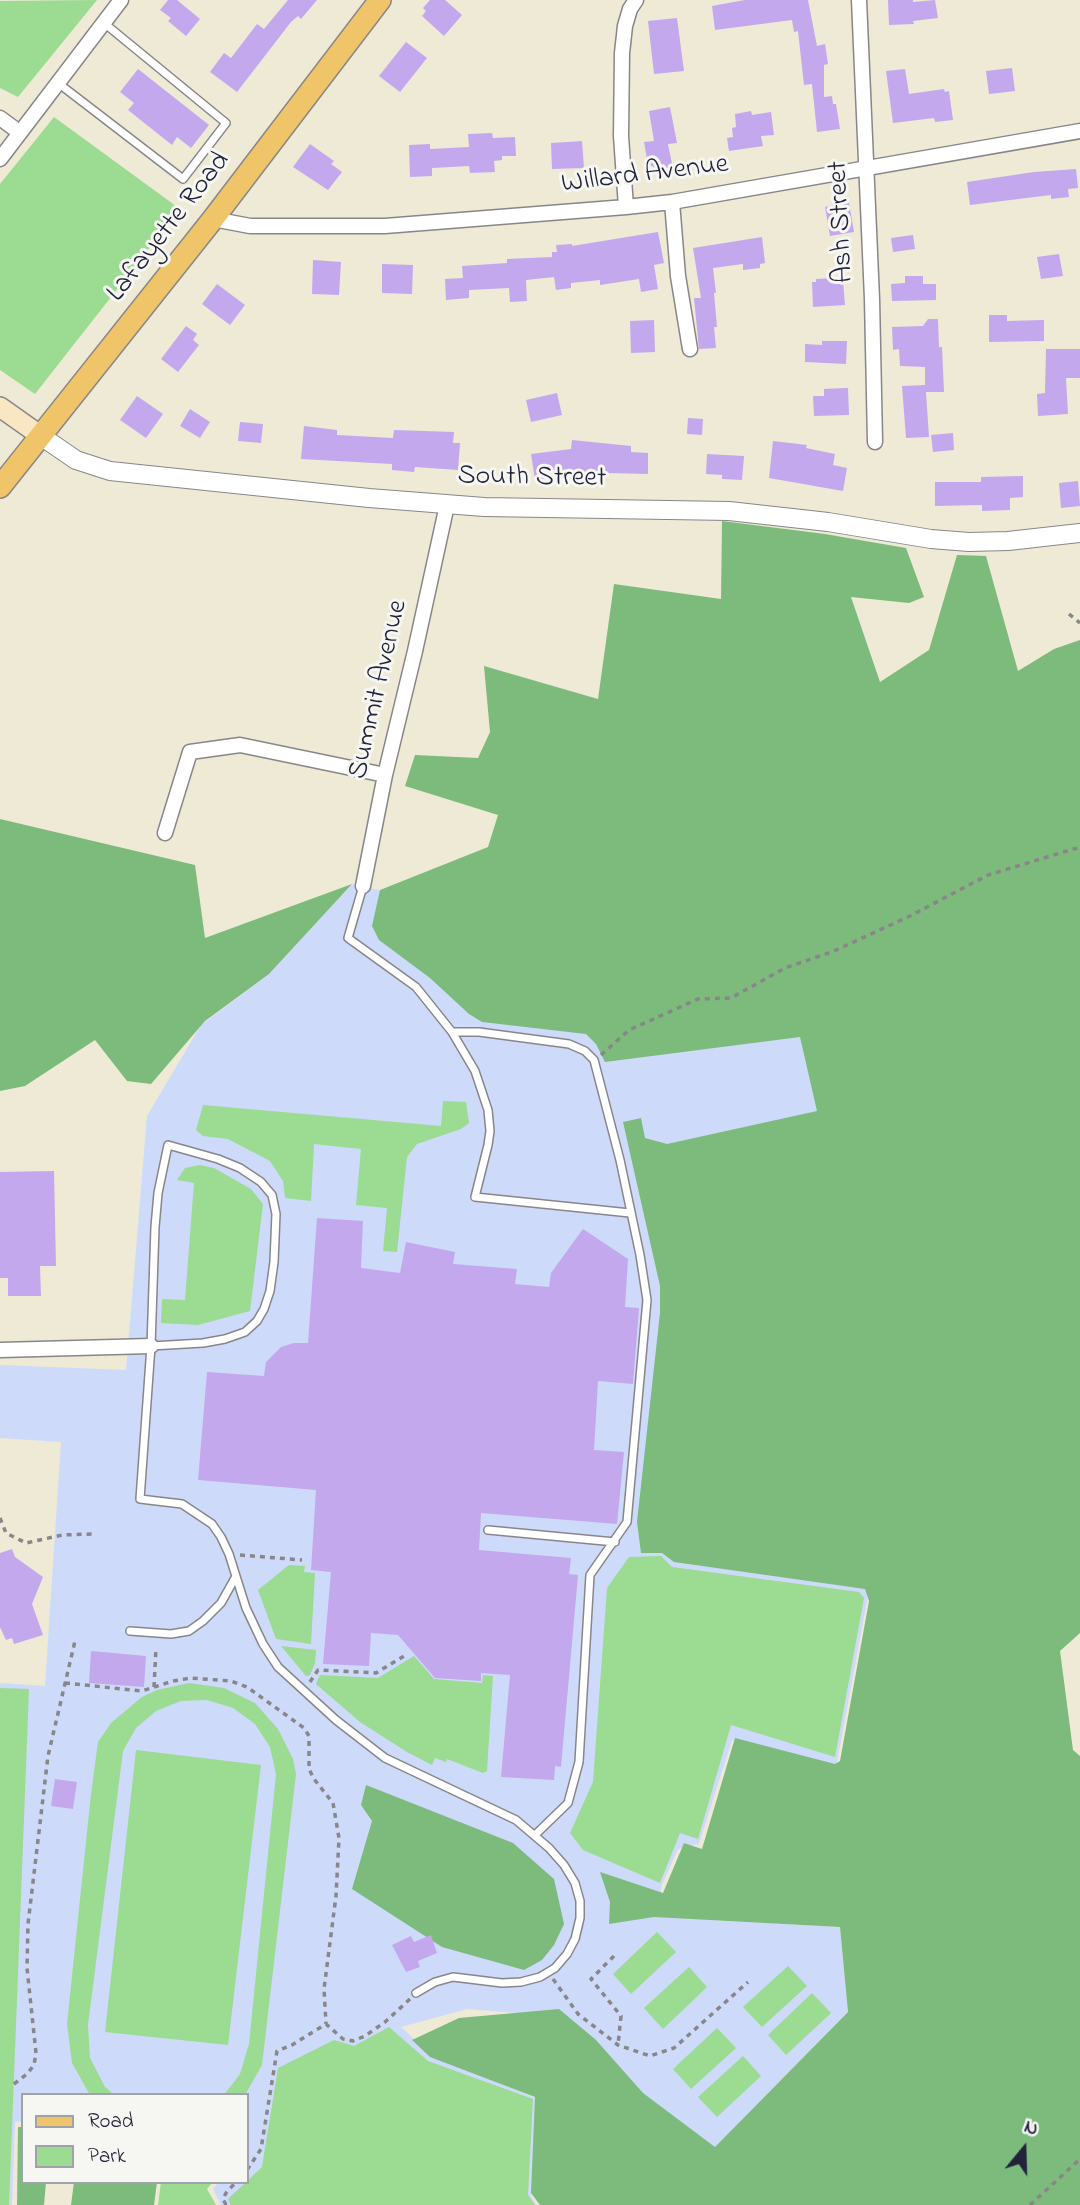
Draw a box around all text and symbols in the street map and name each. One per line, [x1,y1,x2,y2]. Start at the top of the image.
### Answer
street label: Lafayette Road [101,146,239,310]
street label: Willard Avenue [560,149,730,203]
street label: Ash Street [823,160,863,284]
street label: South Street [457,461,607,497]
street label: Summit Avenue [343,597,417,783]
legend [21,2093,248,2184]
text: Road [88,2107,134,2137]
north arrow [989,2114,1059,2184]
text: N [1021,2114,1041,2144]
text: Park [88,2142,126,2172]

